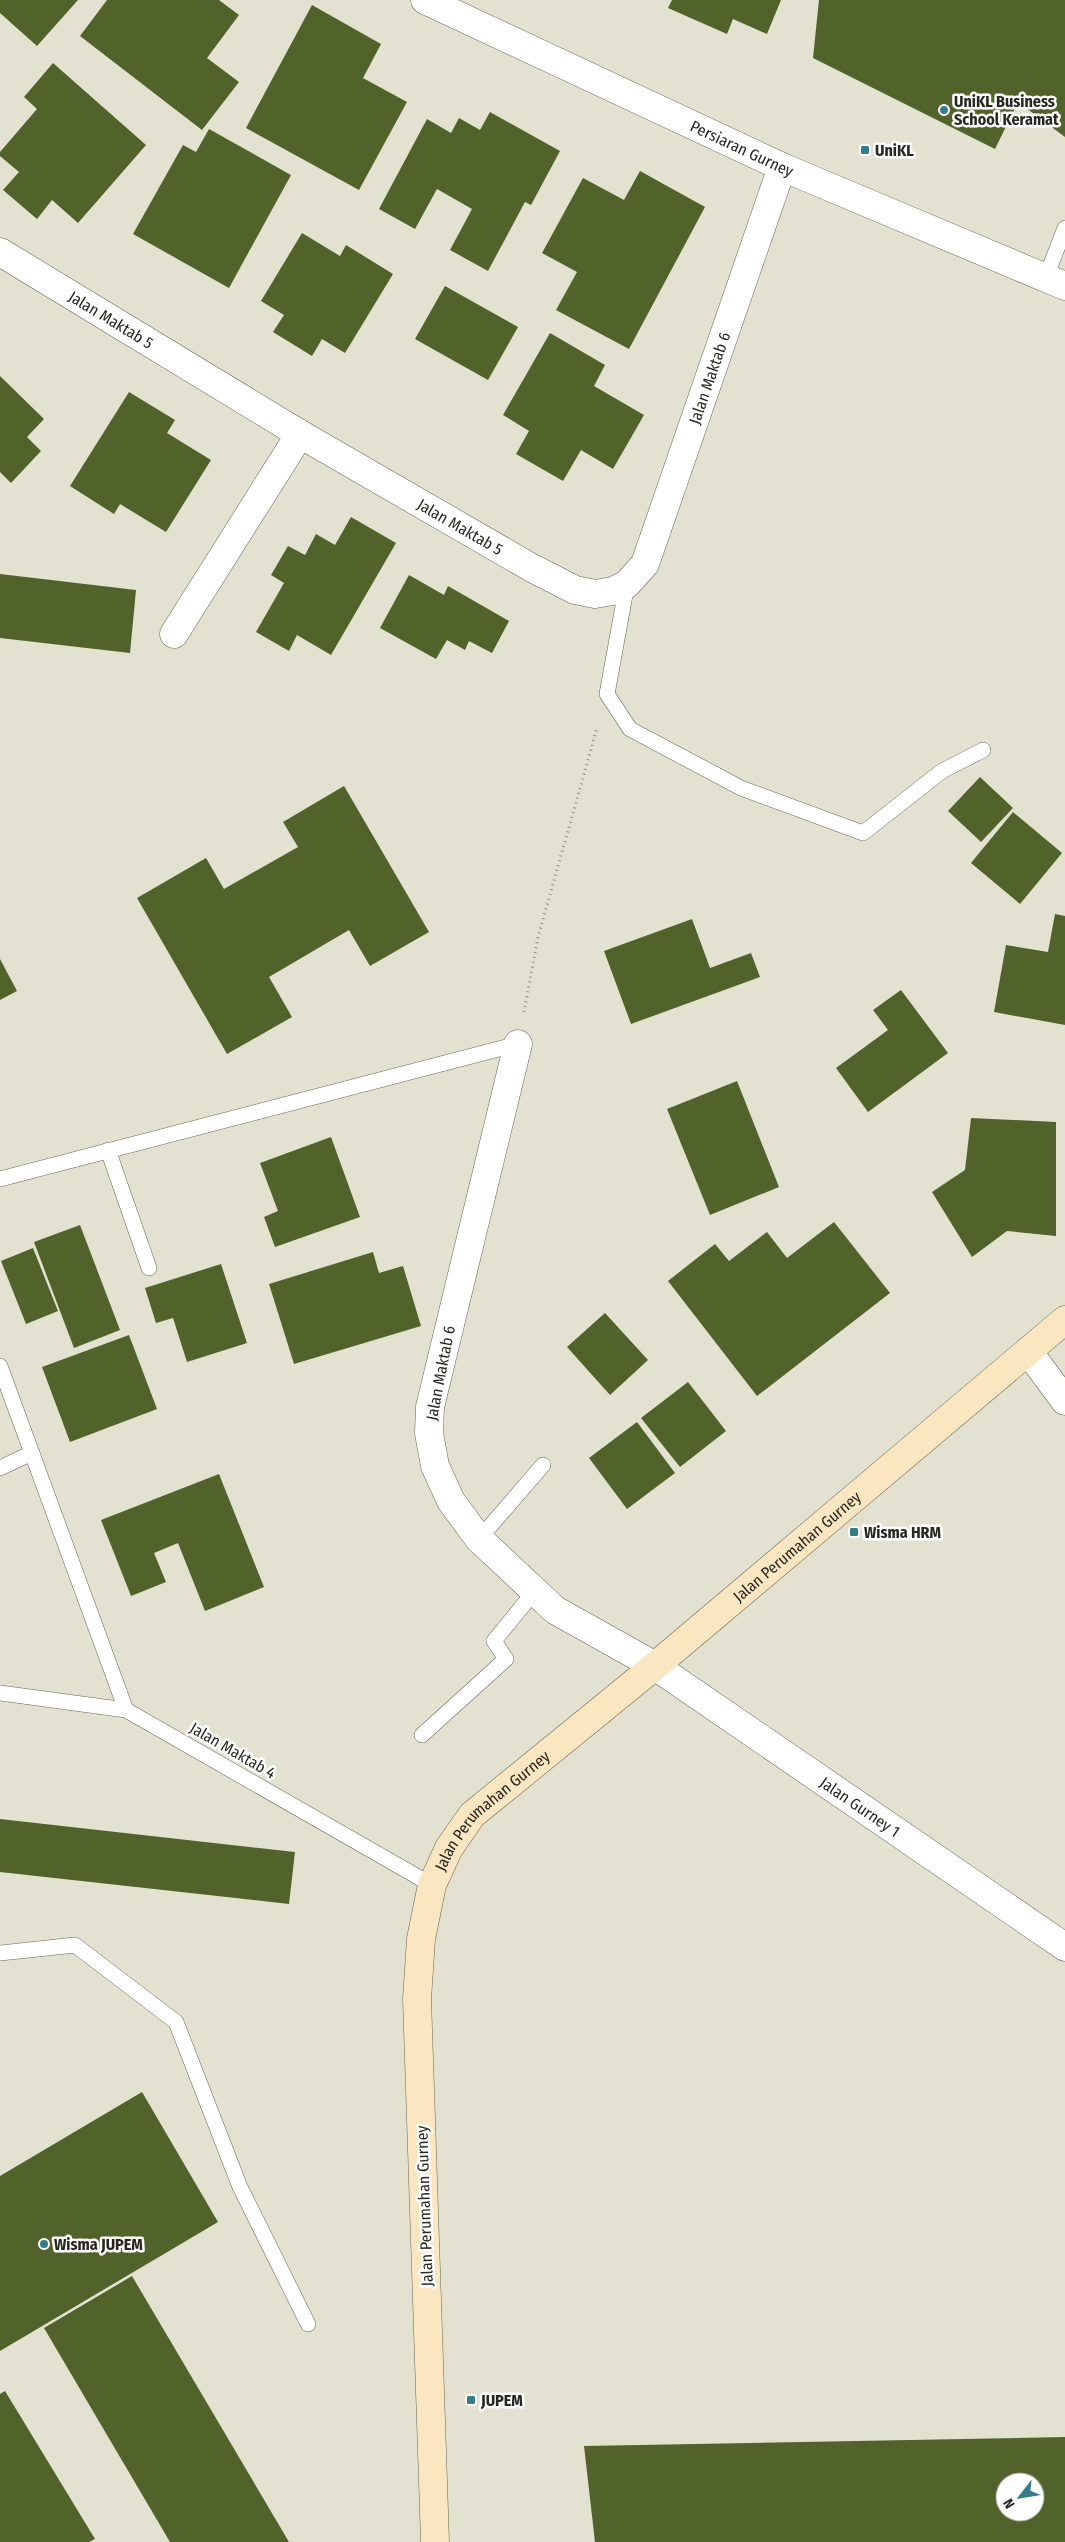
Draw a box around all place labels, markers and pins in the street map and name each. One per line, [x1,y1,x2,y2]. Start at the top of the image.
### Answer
place label: UniKL Business School Keramat [954,92,1059,129]
marker: UniKL Business School Keramat [938,104,950,116]
place label: UniKL [875,141,914,160]
marker: UniKL [859,144,871,156]
place label: Wisma HRM [864,1523,942,1542]
marker: Wisma HRM [848,1526,860,1538]
place label: Wisma JUPEM [54,2235,143,2254]
marker: Wisma JUPEM [38,2238,50,2250]
place label: JUPEM [480,2391,523,2410]
marker: JUPEM [465,2394,477,2406]

